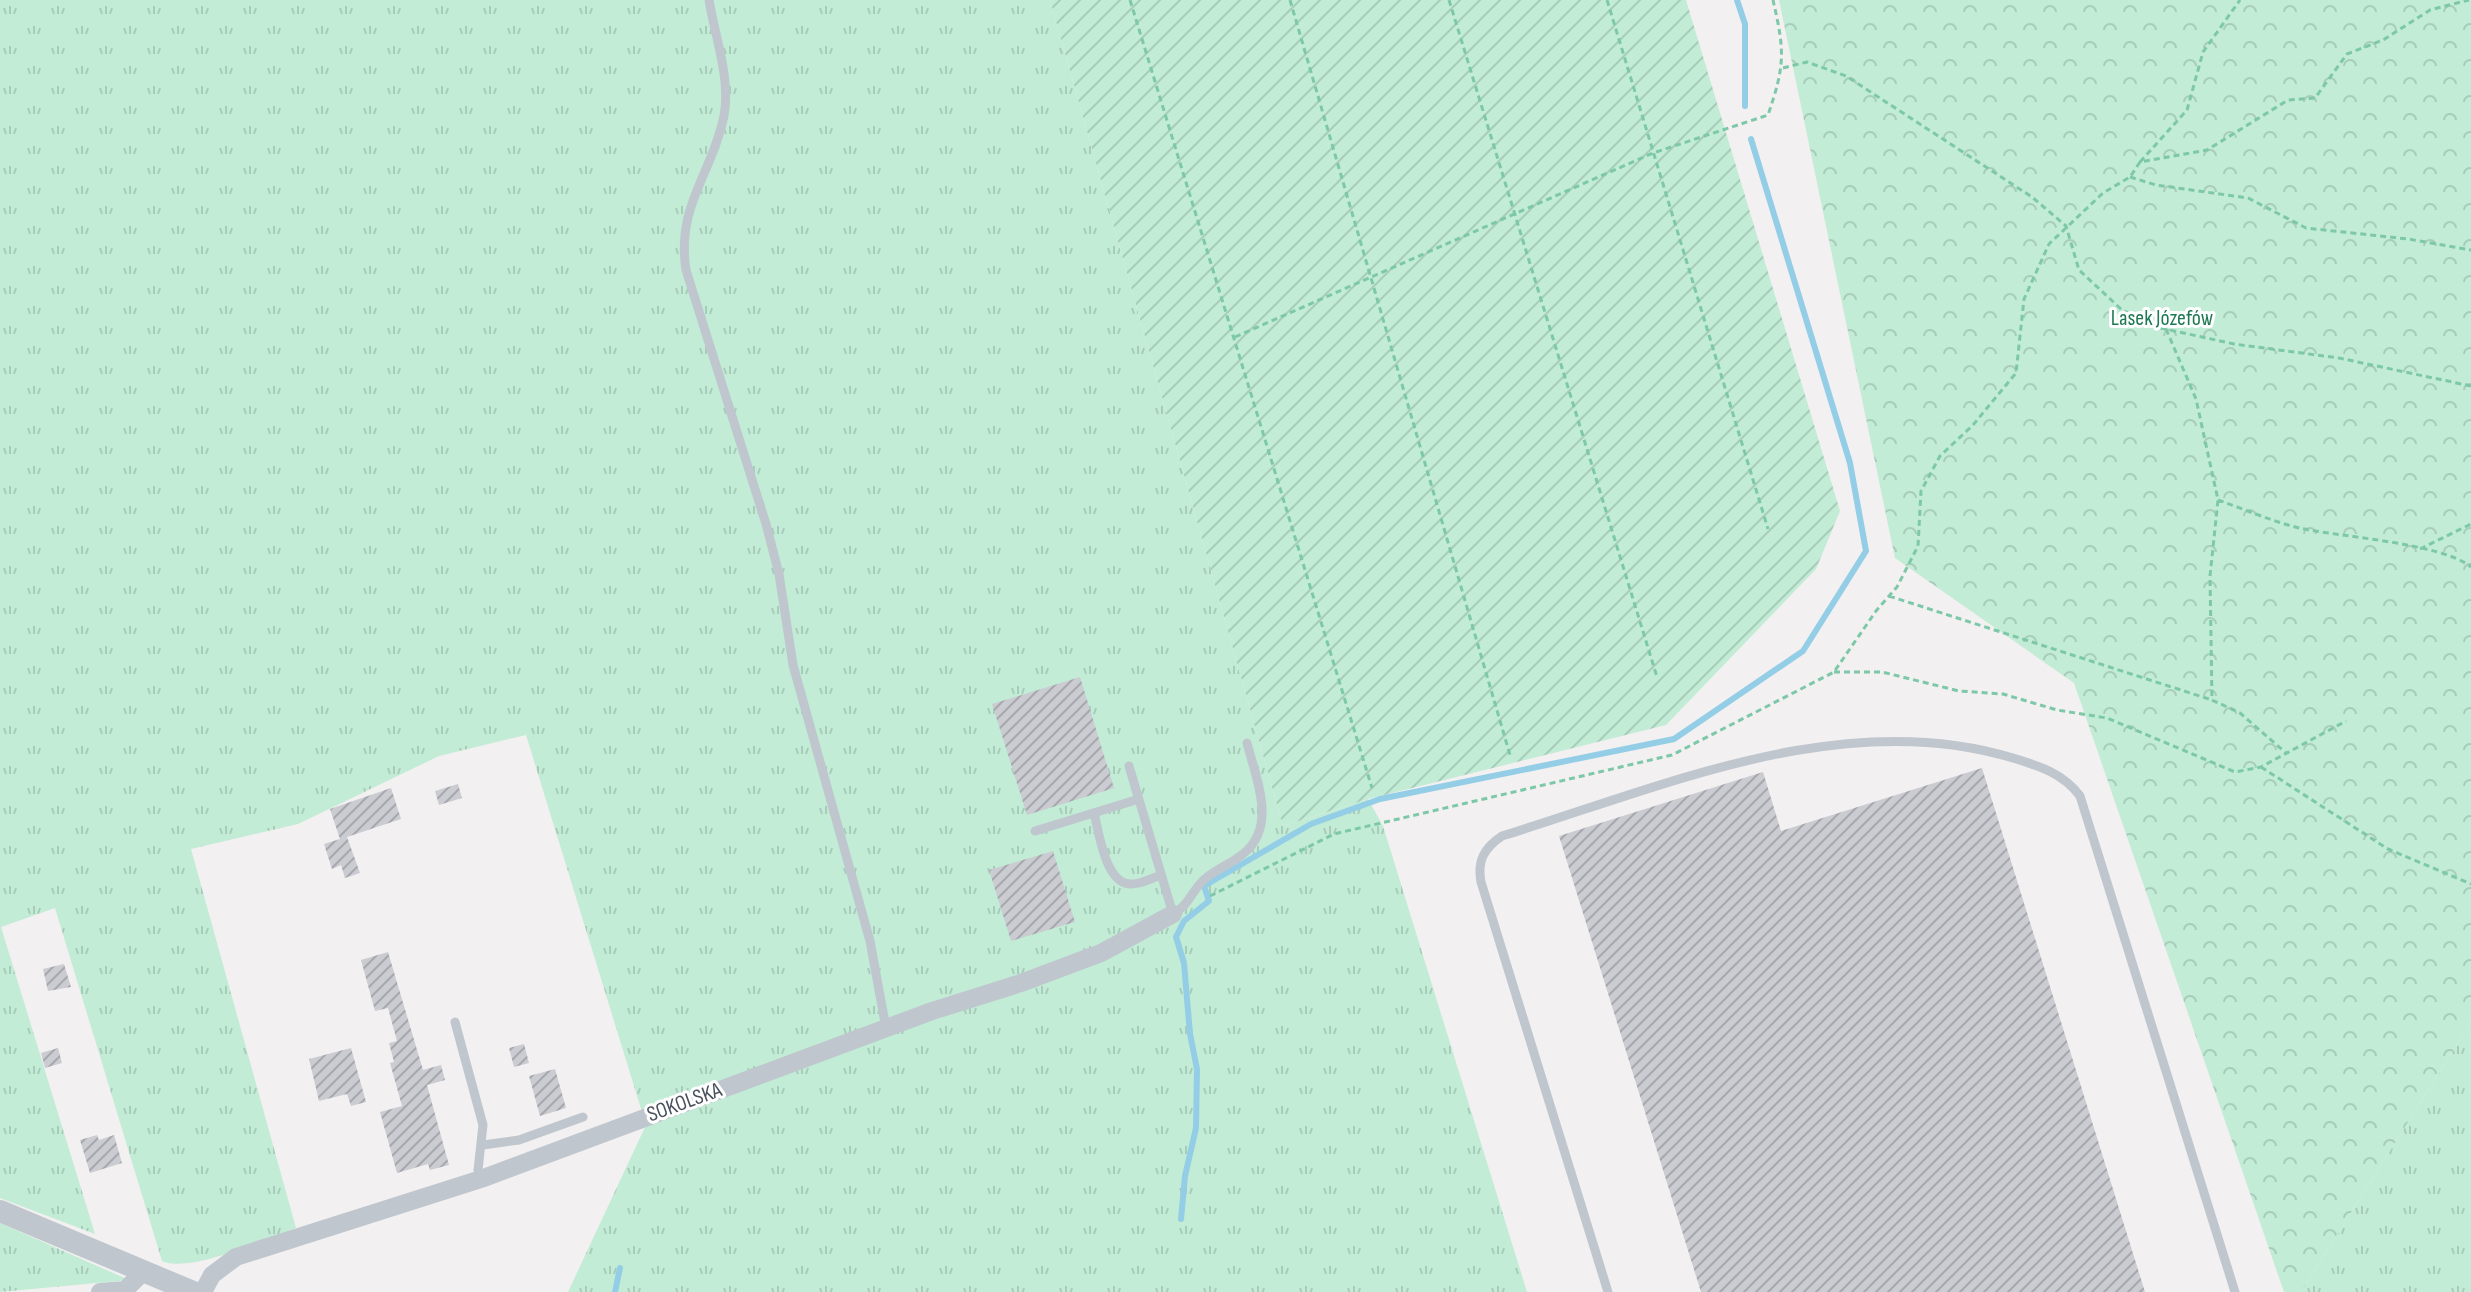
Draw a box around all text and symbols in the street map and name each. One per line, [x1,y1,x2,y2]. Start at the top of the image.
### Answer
park label: Lasek Józefów [2111,305,2213,332]
street label: SOKOLSKA [643,1076,726,1128]

